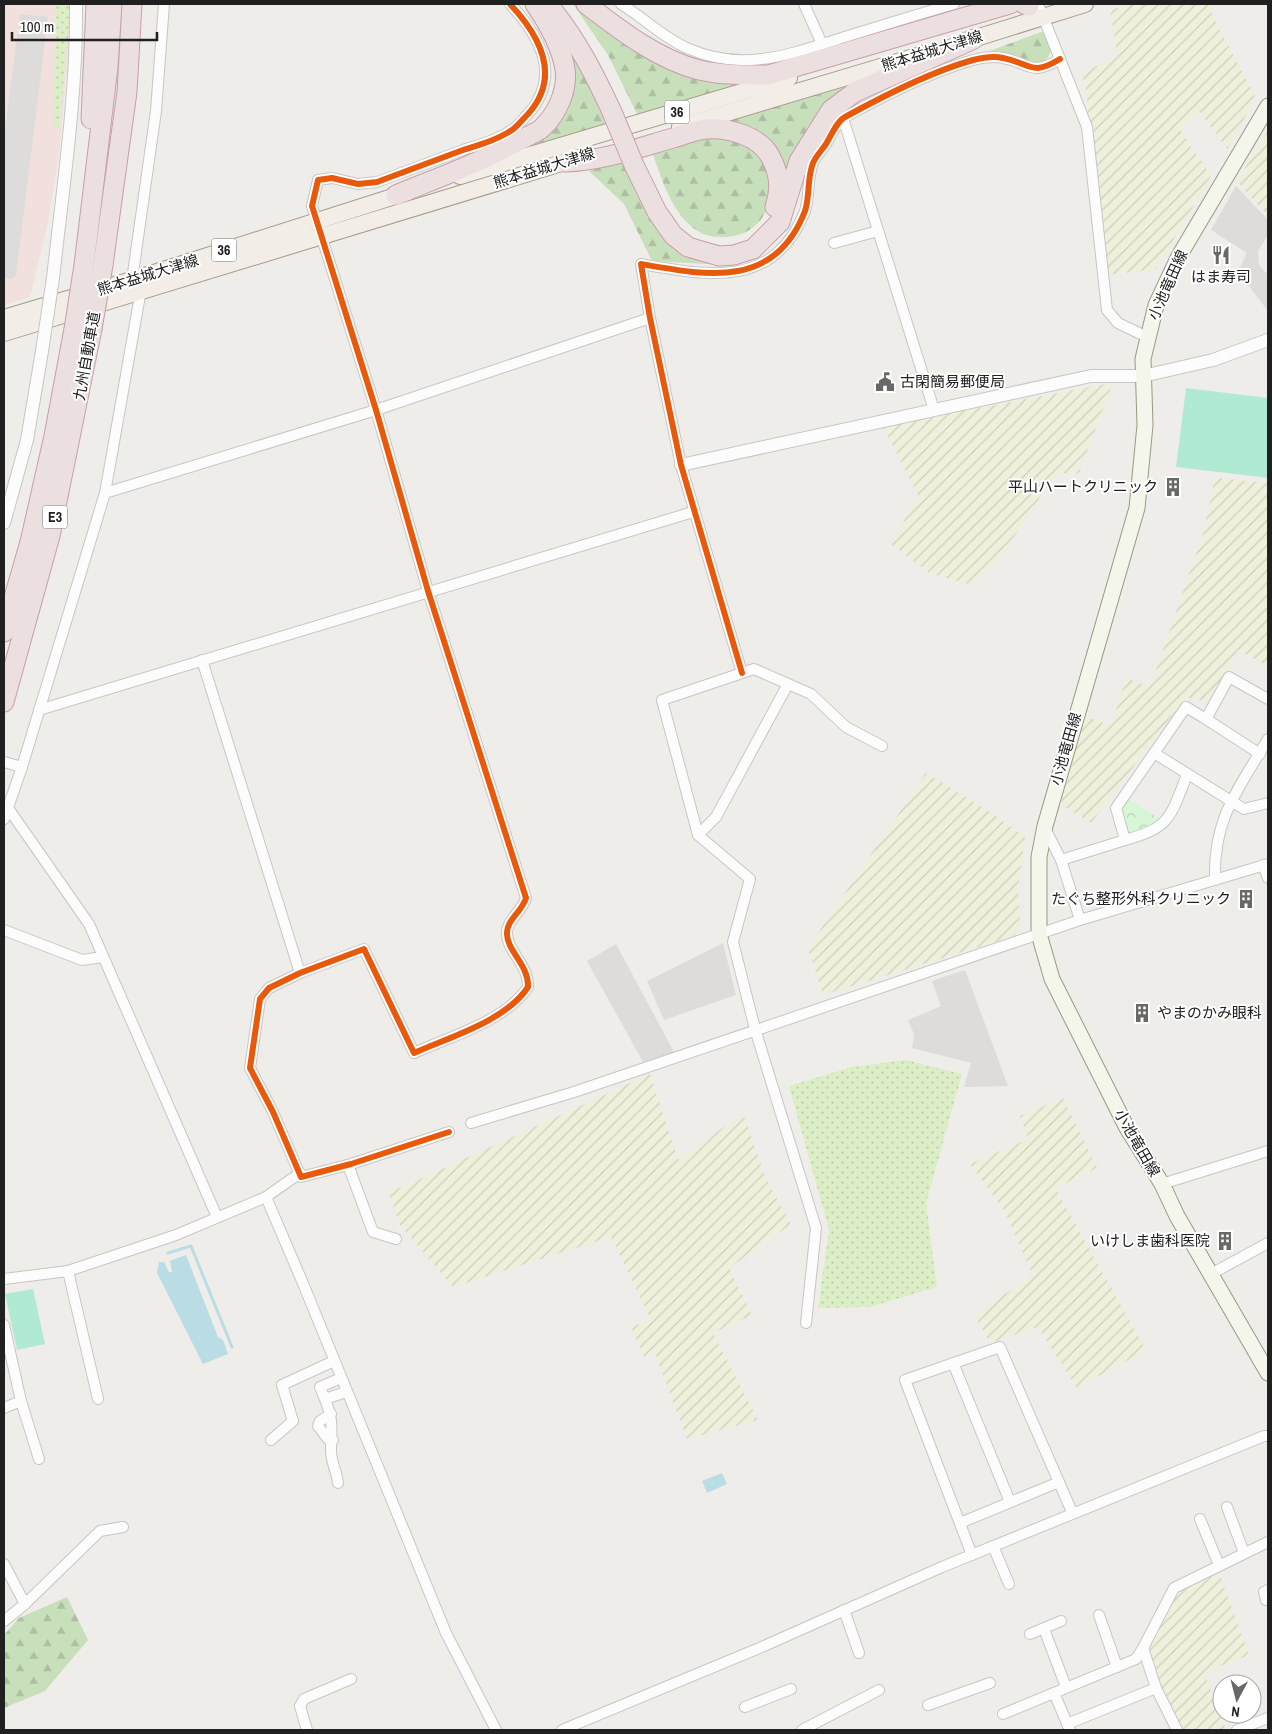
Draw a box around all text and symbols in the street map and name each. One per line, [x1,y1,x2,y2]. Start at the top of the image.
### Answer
scale bar [12,10,158,42]
text: 100 m [20,16,54,37]
street label: 熊本益城大津線 [879,25,985,76]
road number: 36 [664,100,690,124]
street label: 熊本益城大津線 [491,142,597,193]
road number: 36 [212,238,236,262]
restaurant icon: はま寿司 [1210,244,1232,266]
street label: 小池竜田線 [1143,246,1192,323]
street label: 熊本益城大津線 [95,249,201,300]
place label: はま寿司 [1191,266,1251,287]
street label: 九州自動車道 [68,310,105,402]
public building icon: 古閑簡易郵便局 [874,371,896,393]
place label: 古閑簡易郵便局 [900,371,1005,392]
place label: 平山ハートクリニック [1008,476,1158,497]
building icon: 平山ハートクリニック [1162,476,1184,498]
road number: E3 [42,506,68,528]
street label: 小池竜田線 [1045,710,1086,788]
place label: たぐち整形外科クリニック [1051,888,1231,909]
building icon: たぐち整形外科クリニック [1235,888,1257,910]
building icon: やまのかみ眼科 [1131,1002,1153,1024]
place label: やまのかみ眼科 [1157,1002,1262,1023]
street label: 小池竜田線 [1110,1105,1165,1180]
place label: いけしま歯科医院 [1090,1230,1210,1251]
building icon: いけしま歯科医院 [1214,1230,1236,1252]
north arrow [1212,1674,1262,1724]
text: N [1230,1702,1241,1721]

